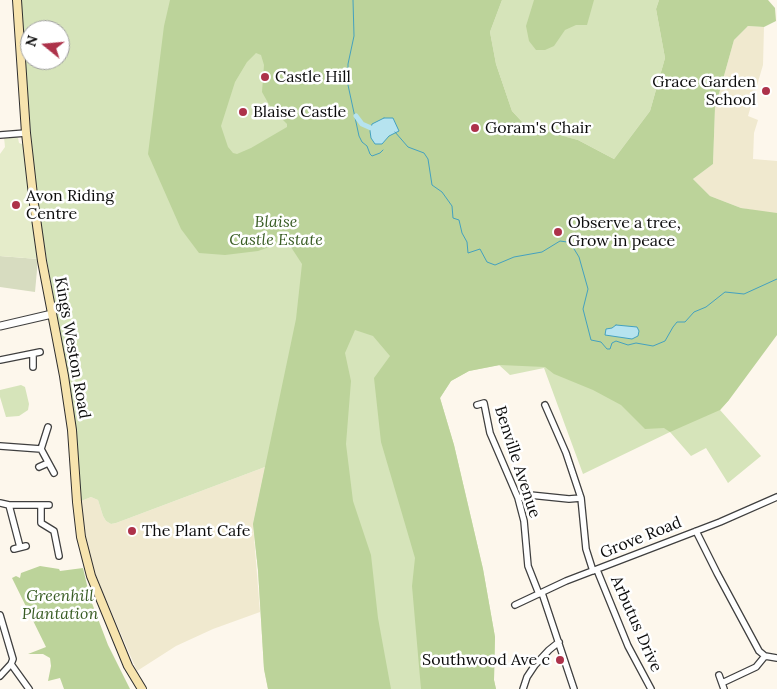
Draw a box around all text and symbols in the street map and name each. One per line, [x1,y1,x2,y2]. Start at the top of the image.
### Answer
north arrow [20,20,70,70]
text: N [21,33,42,49]
place label: Castle Hill [275,67,351,87]
marker: Castle Hill [259,71,271,83]
place label: Grace Garden School [652,72,756,110]
marker: Grace Garden School [760,85,772,97]
place label: Blaise Castle [253,102,346,122]
marker: Blaise Castle [237,106,249,118]
place label: Goram's Chair [485,118,591,138]
marker: Goram's Chair [469,122,481,134]
place label: Avon Riding Centre [26,186,114,224]
marker: Avon Riding Centre [10,199,22,211]
park label: Blaise Castle Estate [229,212,323,250]
place label: Observe a tree, Grow in peace [568,213,681,251]
marker: Observe a tree, Grow in peace [552,226,564,238]
street label: Kings Weston Road [50,276,94,420]
street label: Benville Avenue [490,404,544,520]
street label: Grove Road [597,513,685,563]
place label: The Plant Cafe [142,521,250,541]
marker: The Plant Cafe [126,525,138,537]
street label: Arbutus Drive [606,573,666,675]
park label: Greenhill Plantation [22,586,98,624]
place label: Southwood Ave c [422,650,550,670]
marker: Southwood Ave c [554,654,566,666]

